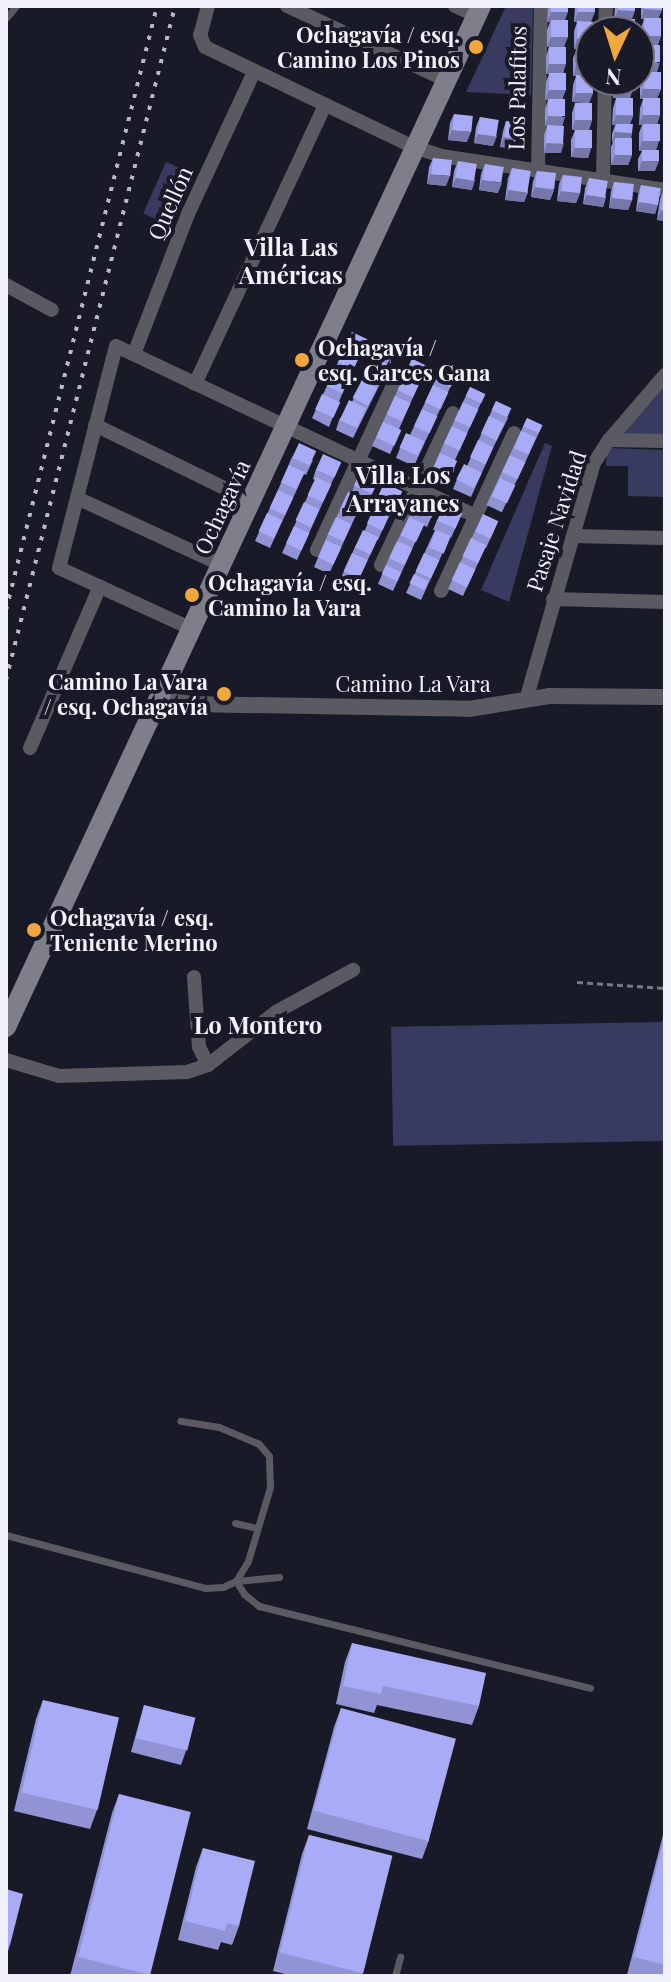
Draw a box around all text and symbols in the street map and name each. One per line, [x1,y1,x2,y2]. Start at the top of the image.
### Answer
north arrow [575,16,655,96]
place label: Ochagavía / esq. Camino Los Pinos [277,21,460,72]
street label: Los Palafitos [503,25,531,151]
marker: Ochagavía / esq. Camino Los Pinos [467,38,485,56]
text: N [605,62,622,93]
street label: Quellón [142,162,198,244]
district label: Villa Las Américas [239,233,343,289]
place label: Ochagavía / esq. Garces Gana [318,334,490,386]
marker: Ochagavía / esq. Garces Gana [293,351,311,369]
street label: Pasaje Navidad [521,447,591,595]
street label: Ochagavía [189,456,255,558]
district label: Villa Los Arrayanes [346,461,460,517]
place label: Ochagavía / esq. Camino la Vara [208,569,372,620]
marker: Ochagavía / esq. Camino la Vara [183,586,201,604]
place label: Camino La Vara / esq. Ochagavía [44,668,208,720]
street label: Camino La Vara [335,671,491,697]
marker: Camino La Vara / esq. Ochagavía [215,685,233,703]
place label: Ochagavía / esq. Teniente Merino [50,904,218,956]
marker: Ochagavía / esq. Teniente Merino [25,921,43,939]
district label: Lo Montero [194,1011,322,1039]

